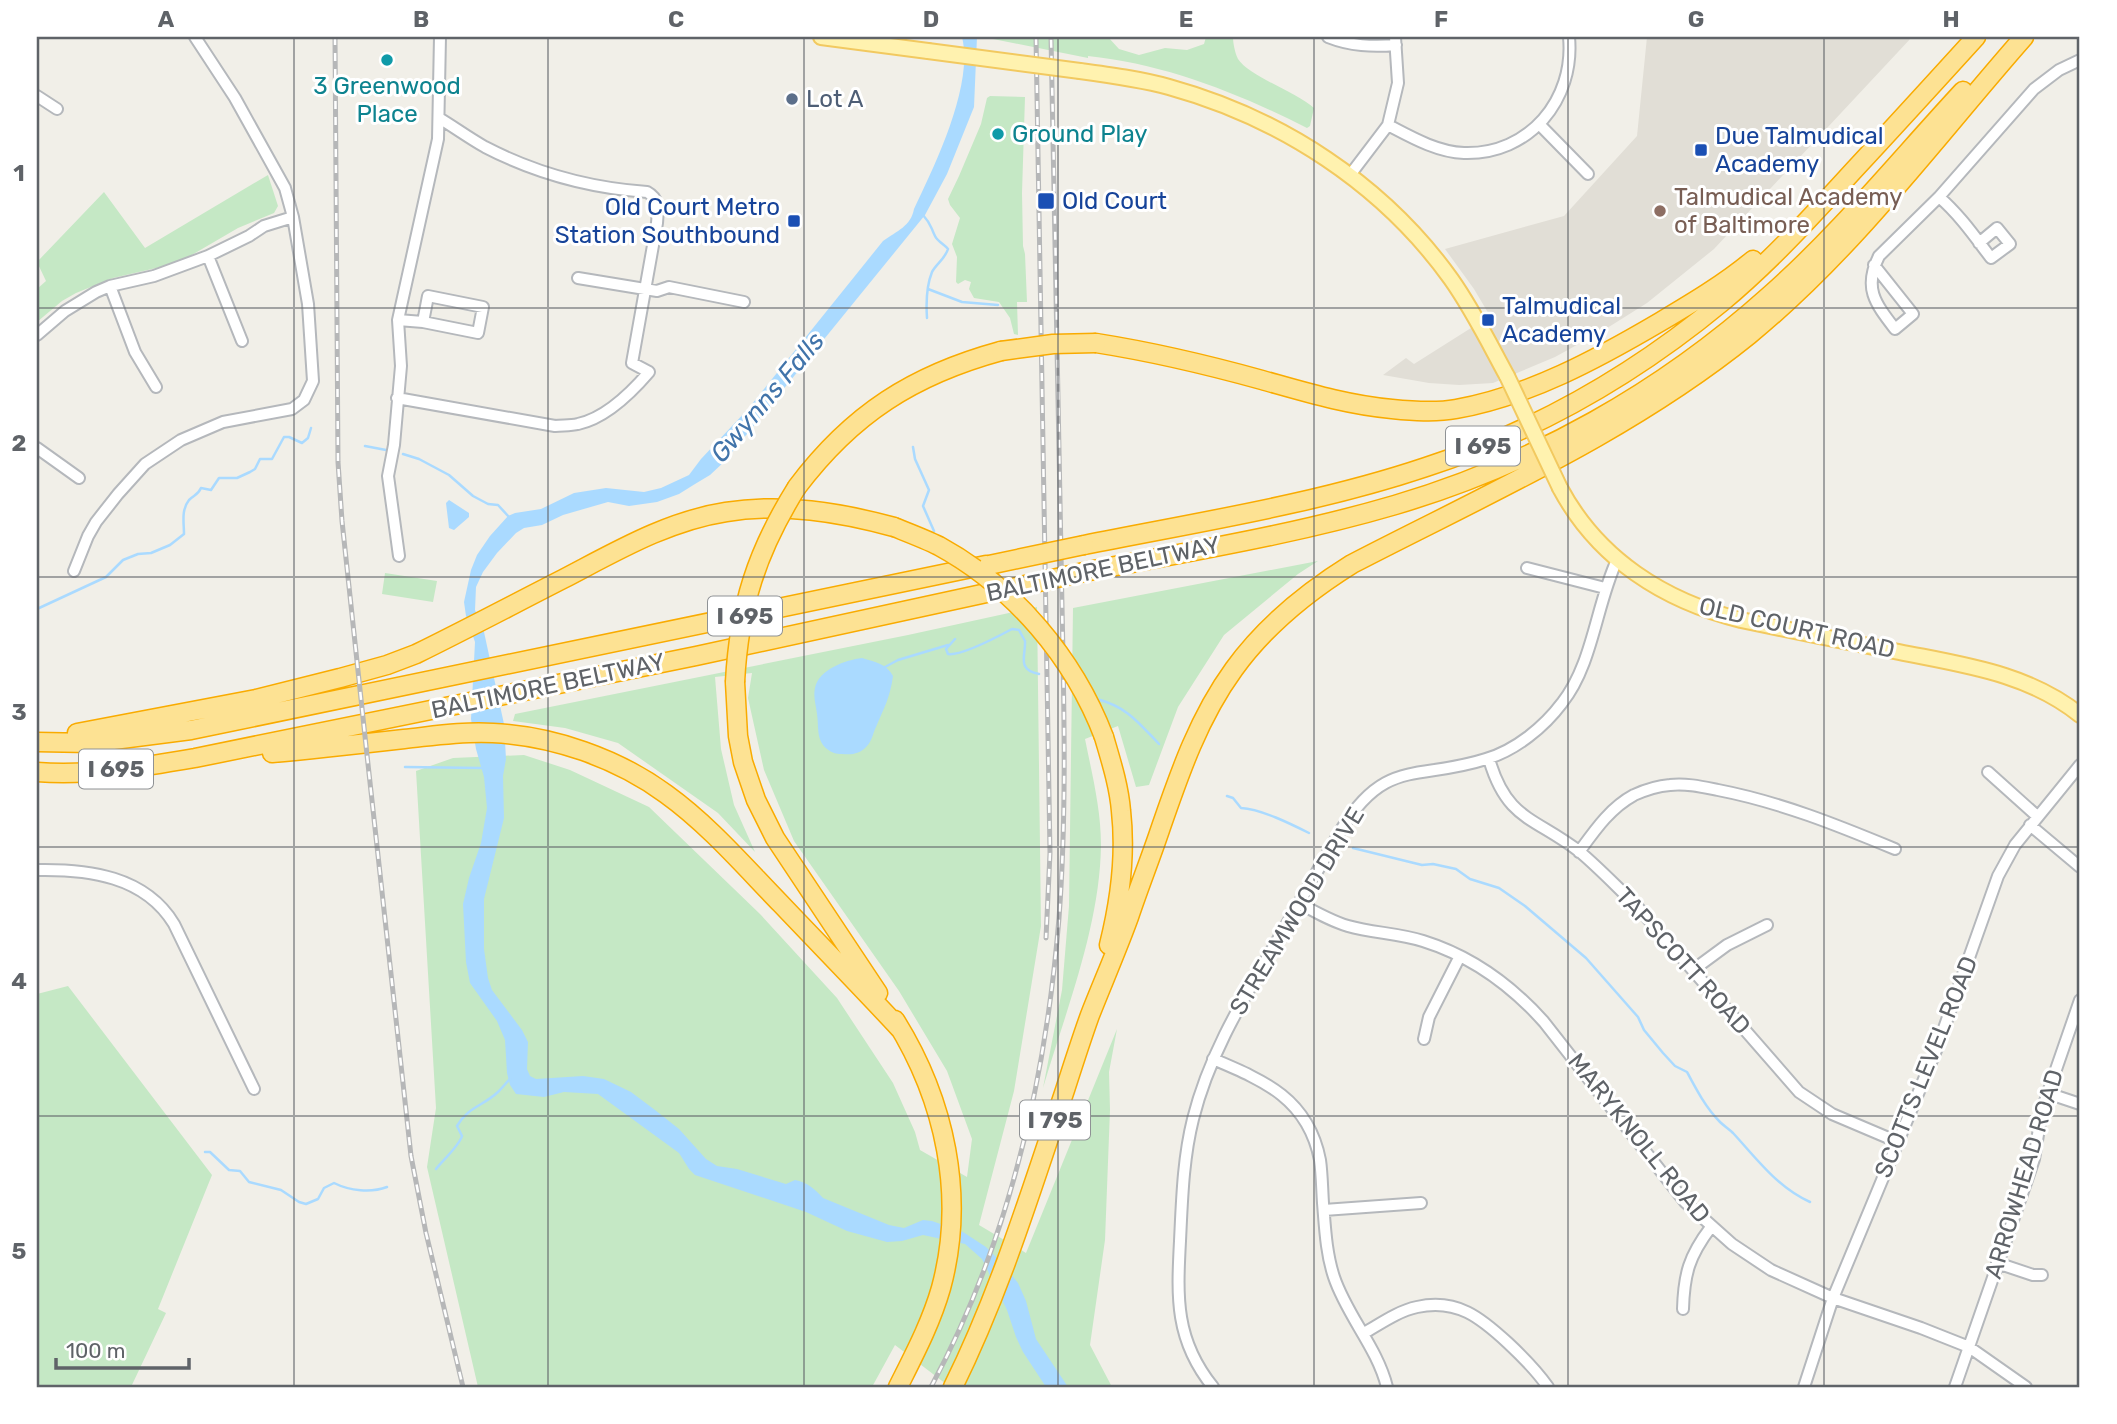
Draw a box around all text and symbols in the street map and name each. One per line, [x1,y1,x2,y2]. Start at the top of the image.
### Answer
text: A [158,5,175,33]
text: B [413,5,429,33]
text: C [668,5,684,33]
text: D [923,5,939,33]
text: E [1179,5,1193,33]
text: F [1434,5,1448,33]
text: G [1688,5,1704,33]
text: H [1942,5,1960,33]
marker: 3 Greenwood Place [379,52,395,68]
place label: 3 Greenwood Place [313,72,461,128]
place label: Lot A [806,85,864,113]
marker: Lot A [784,91,800,107]
place label: Ground Play [1012,120,1148,148]
place label: Due Talmudical Academy [1715,122,1884,178]
marker: Ground Play [990,126,1006,142]
marker: Due Talmudical Academy [1693,142,1709,158]
text: 1 [13,159,25,187]
place label: Talmudical Academy of Baltimore [1674,183,1903,239]
place label: Old Court [1062,187,1167,215]
marker: Old Court [1036,191,1056,211]
place label: Old Court Metro Station Southbound [555,193,780,249]
marker: Talmudical Academy of Baltimore [1652,203,1668,219]
marker: Old Court Metro Station Southbound [786,213,802,229]
place label: Talmudical Academy [1502,292,1621,348]
marker: Talmudical Academy [1480,312,1496,328]
water label: Gwynns Falls [704,326,831,469]
road number: I 695 [1446,426,1520,466]
text: 2 [12,429,26,457]
street label: BALTIMORE BELTWAY [984,531,1222,607]
street label: OLD COURT ROAD [1696,592,1898,664]
road number: I 695 [708,596,782,636]
street label: BALTIMORE BELTWAY [429,648,667,724]
text: 3 [11,698,27,726]
road number: I 695 [79,750,153,789]
street label: STREAMWOOD DRIVE [1224,802,1370,1020]
street label: TAPSCOTT ROAD [1610,882,1756,1040]
street label: SCOTTS LEVEL ROAD [1869,952,1983,1182]
text: 4 [11,967,27,995]
street label: MARYKNOLL ROAD [1562,1048,1716,1228]
street label: ARROWHEAD ROAD [1979,1066,2069,1282]
road number: I 795 [1020,1100,1090,1140]
text: 5 [12,1237,27,1265]
scale bar [56,1326,189,1370]
text: 100 m [66,1338,125,1363]

